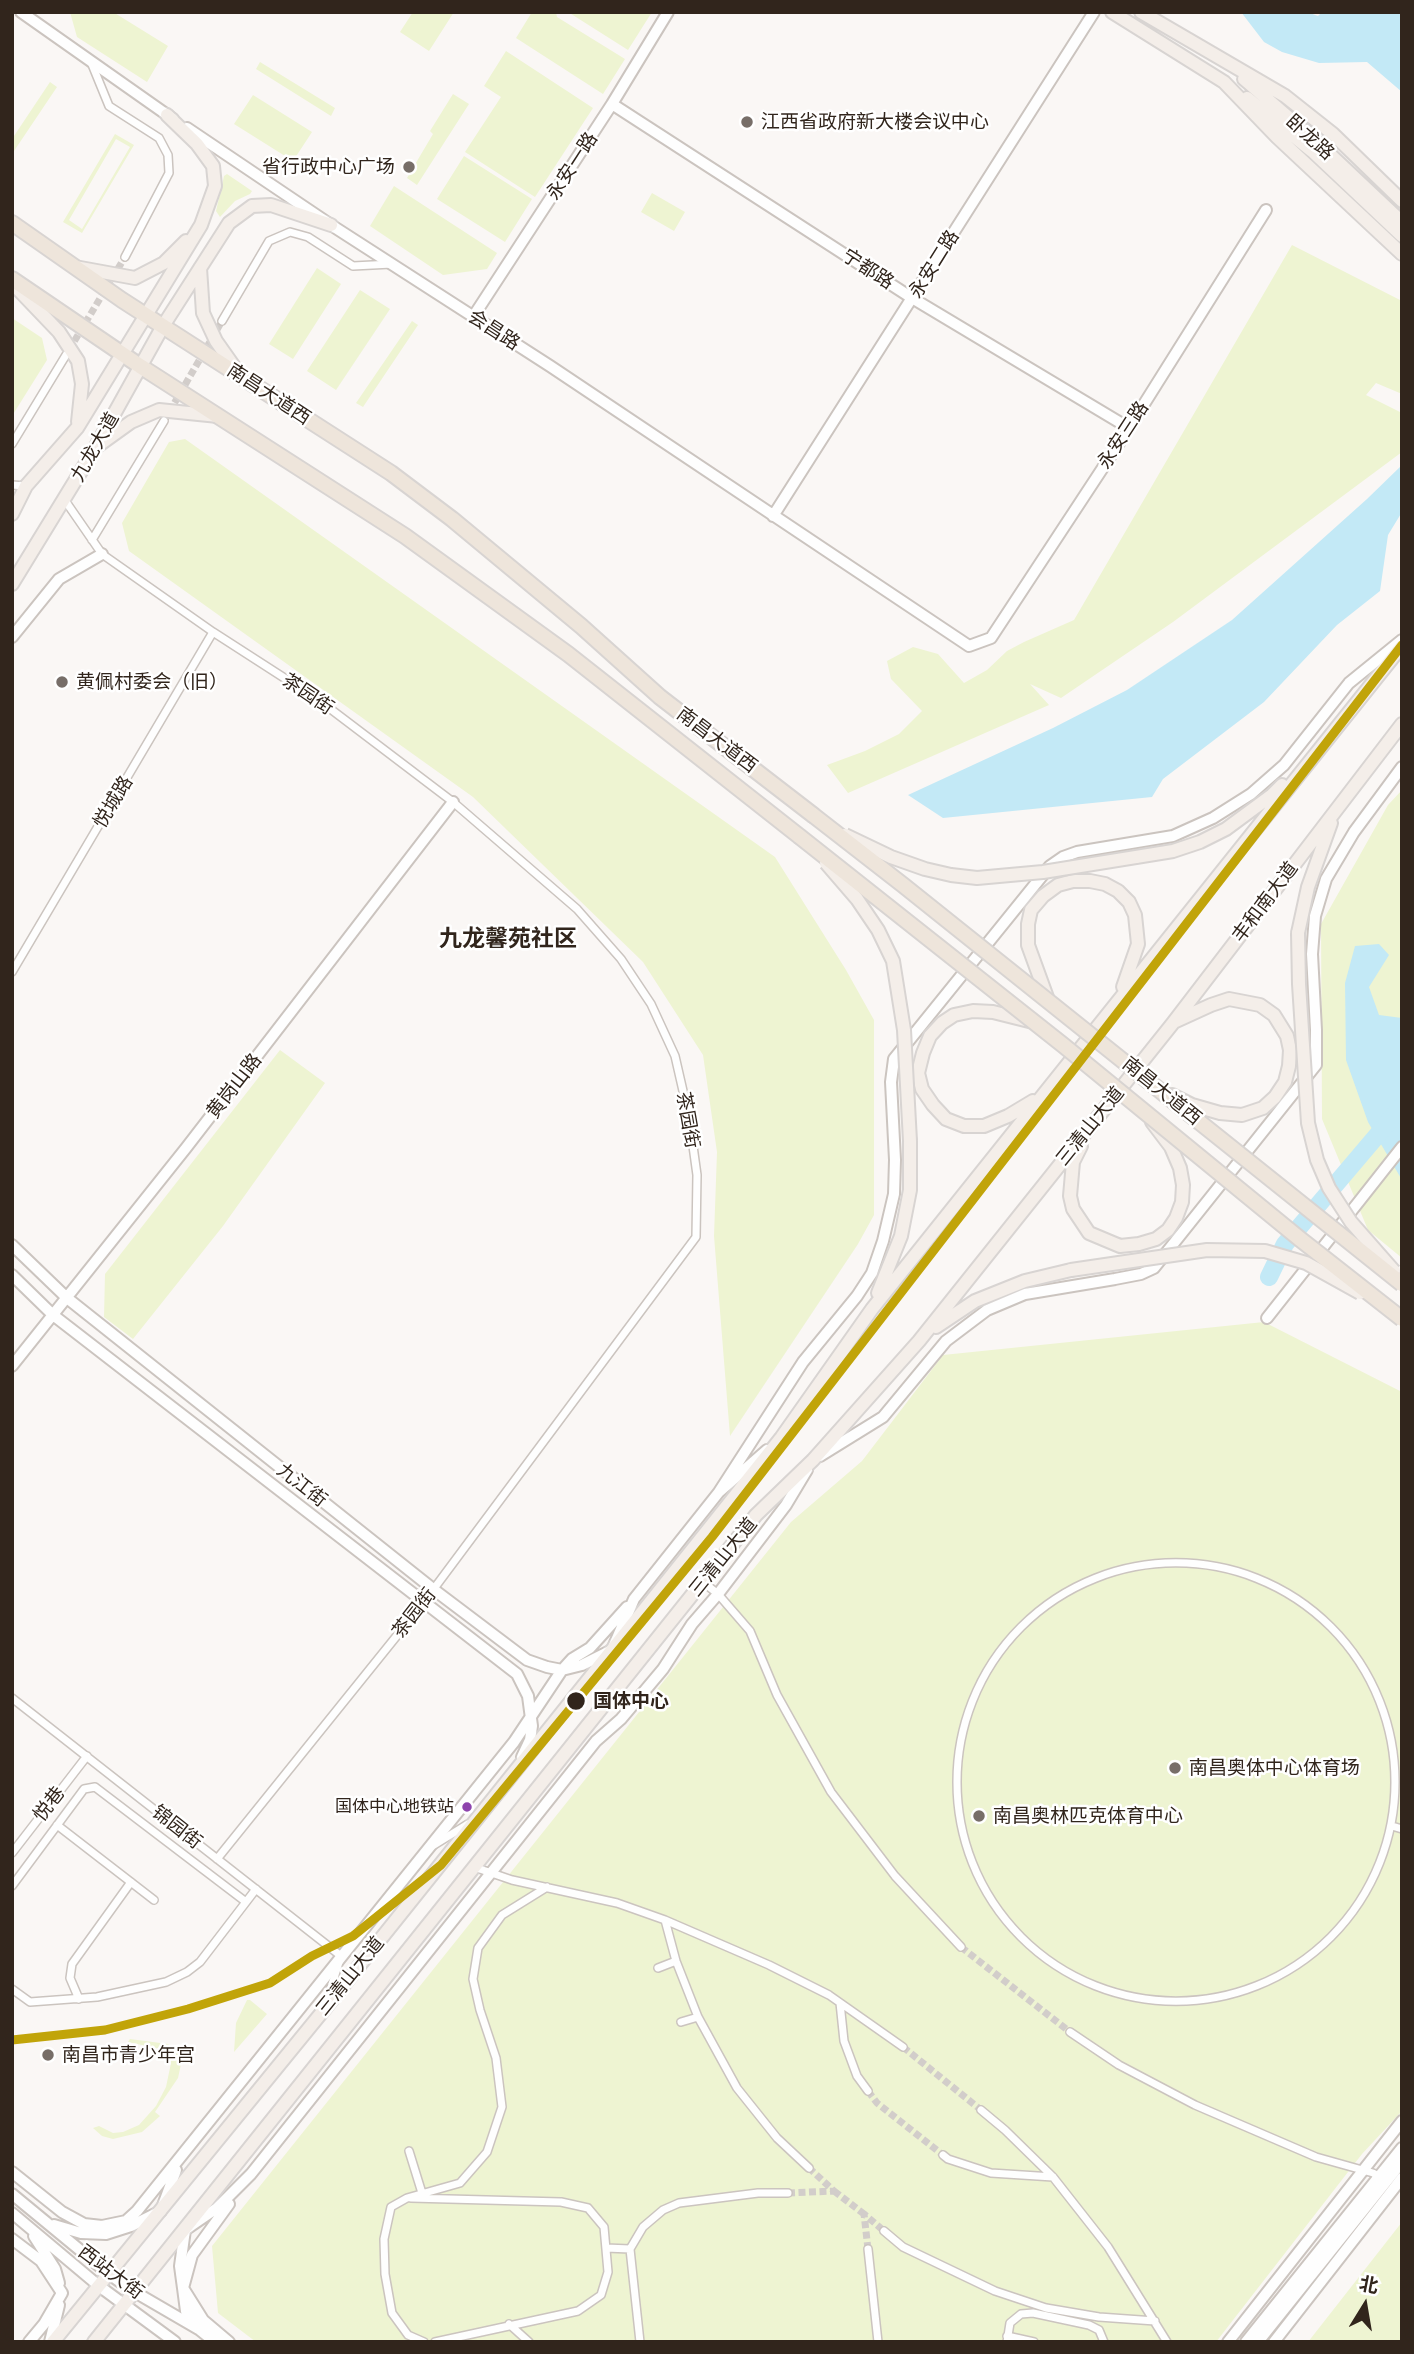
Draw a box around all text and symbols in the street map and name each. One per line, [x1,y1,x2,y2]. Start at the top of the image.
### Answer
street label: 卧龙路 [1281,109,1339,165]
place label: 江西省政府新大楼会议中心 [761,111,989,133]
marker: 江西省政府新大楼会议中心 [739,114,755,130]
street label: 永安一路 [542,128,602,204]
place label: 省行政中心广场 [262,156,395,178]
marker: 省行政中心广场 [401,159,417,175]
street label: 永安二路 [904,226,964,302]
street label: 宁都路 [838,244,898,294]
street label: 会昌路 [464,305,524,355]
street label: 南昌大道西 [223,359,315,429]
street label: 永安三路 [1093,397,1153,473]
street label: 九龙大道 [66,408,124,486]
street label: 茶园街 [278,669,338,719]
place label: 黄佩村委会（旧） [76,671,228,693]
marker: 黄佩村委会（旧） [54,674,70,690]
street label: 南昌大道西 [672,702,762,778]
street label: 悦城路 [89,772,137,832]
street label: 丰和南大道 [1227,857,1303,947]
district label: 九龙馨苑社区 [439,925,577,953]
street label: 黄岗山路 [202,1049,266,1123]
street label: 南昌大道西 [1118,1052,1206,1130]
street label: 三清山大道 [1051,1082,1129,1170]
street label: 茶园街 [672,1090,704,1150]
street label: 九江街 [273,1458,331,1512]
street label: 三清山大道 [684,1513,762,1601]
street label: 茶园街 [387,1584,441,1642]
marker: 国体中心 [565,1690,587,1712]
place label: 国体中心 [593,1690,669,1712]
place label: 南昌奥体中心体育场 [1189,1757,1360,1779]
marker: 南昌奥体中心体育场 [1167,1760,1183,1776]
street label: 悦巷 [28,1782,70,1826]
place label: 国体中心地铁站 [335,1797,454,1817]
street label: 锦园街 [148,1800,206,1854]
marker: 国体中心地铁站 [460,1800,474,1814]
place label: 南昌奥林匹克体育中心 [993,1805,1183,1827]
marker: 南昌奥林匹克体育中心 [971,1808,987,1824]
street label: 三清山大道 [311,1932,389,2020]
place label: 南昌市青少年宫 [62,2044,195,2066]
marker: 南昌市青少年宫 [40,2047,56,2063]
street label: 西站大街 [74,2240,148,2304]
north arrow [1330,2270,1400,2340]
text: 北 [1358,2271,1381,2297]

